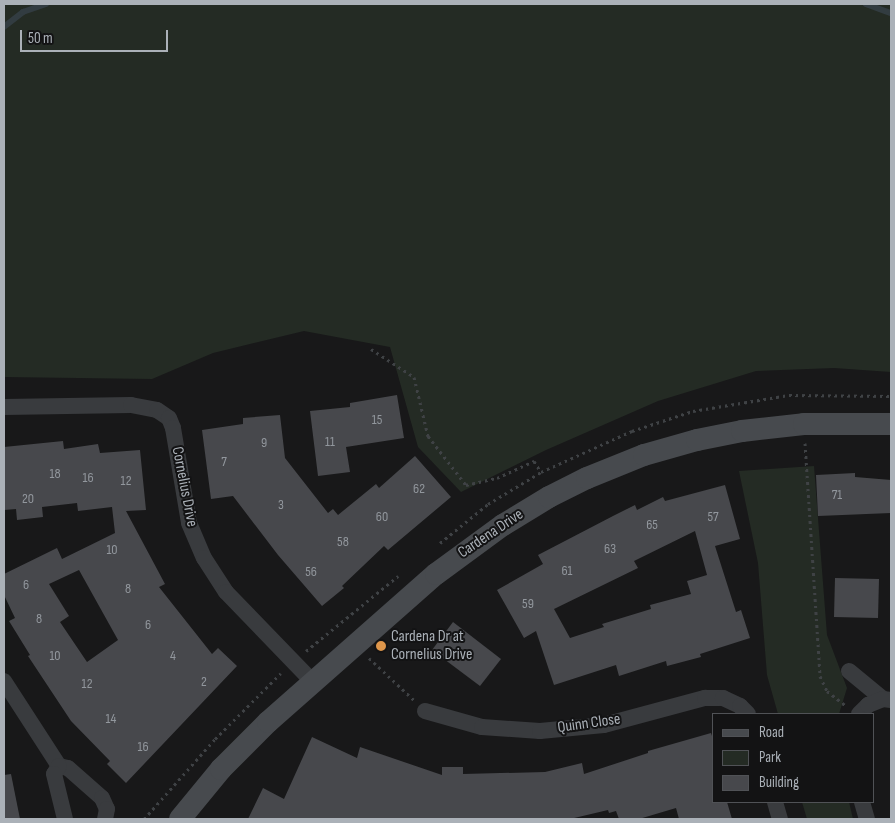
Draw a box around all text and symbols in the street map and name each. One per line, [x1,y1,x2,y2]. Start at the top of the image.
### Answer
scale bar [22,20,170,52]
text: 50 m [28,29,53,48]
house number: 15 [372,412,382,428]
house number: 11 [325,434,335,450]
house number: 9 [261,435,267,451]
street label: Cornelius Drive [167,445,201,529]
house number: 7 [221,454,227,470]
house number: 18 [49,466,61,482]
house number: 16 [82,470,94,486]
house number: 12 [121,473,131,489]
house number: 62 [413,481,425,497]
house number: 71 [832,487,842,503]
house number: 20 [22,491,34,507]
house number: 3 [278,497,284,513]
street label: Cardena Drive [455,505,527,563]
house number: 60 [376,509,388,525]
house number: 57 [707,509,719,525]
house number: 65 [646,517,658,533]
house number: 58 [337,534,349,550]
house number: 63 [604,541,616,557]
house number: 10 [106,542,118,558]
house number: 61 [561,563,573,579]
house number: 56 [305,564,317,580]
house number: 6 [23,577,29,593]
house number: 8 [125,581,131,597]
house number: 59 [522,596,534,612]
house number: 8 [36,611,42,627]
house number: 6 [145,617,151,633]
place label: Cardena Dr at Cornelius Drive [391,627,472,665]
marker: Cardena Dr at Cornelius Drive [375,640,387,652]
house number: 10 [49,648,61,664]
house number: 4 [170,648,176,664]
house number: 2 [201,674,207,690]
house number: 12 [82,676,92,692]
street label: Quinn Close [556,710,622,738]
house number: 14 [106,711,116,727]
legend [712,713,875,803]
text: Road [759,723,784,742]
house number: 16 [137,739,149,755]
text: Park [759,748,781,767]
text: Building [759,773,799,792]

